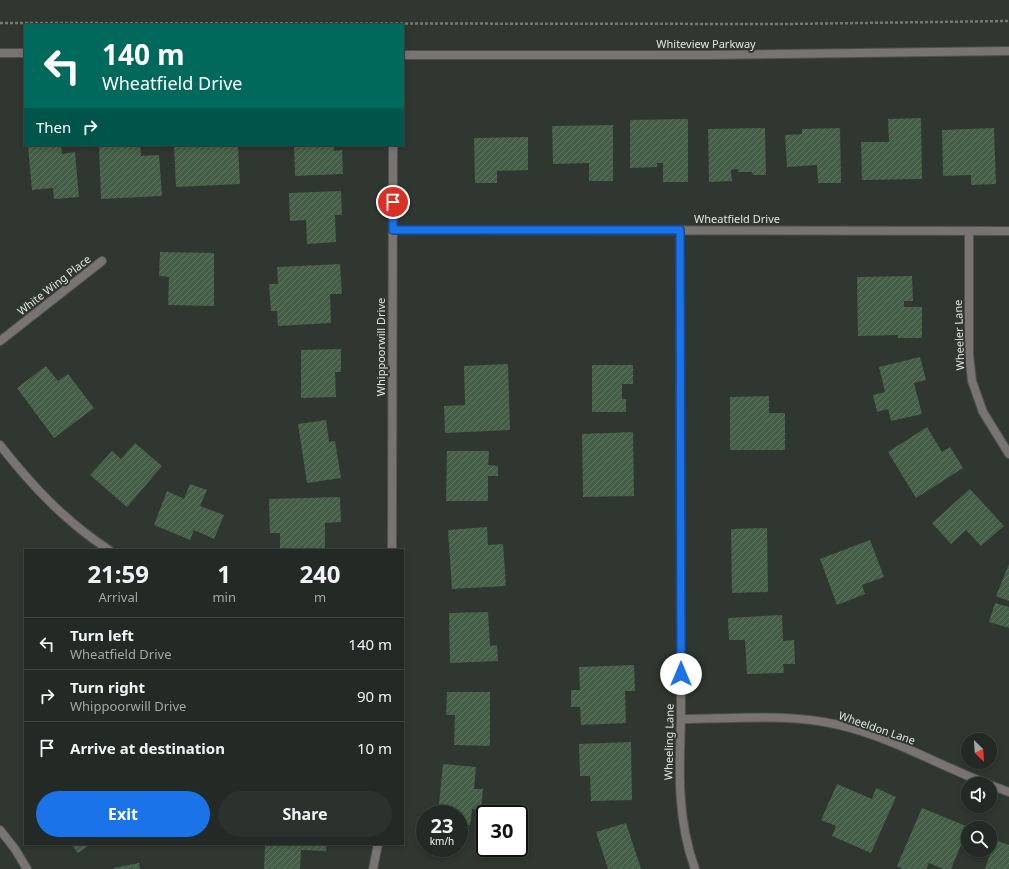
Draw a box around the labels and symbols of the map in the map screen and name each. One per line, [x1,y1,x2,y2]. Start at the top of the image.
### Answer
street label: Whiteview Parkway [656,36,756,51]
pin [376,185,410,219]
street label: Wheatfield Drive [694,211,780,226]
street label: White Wing Place [14,251,94,318]
street label: Whippoorwill Drive [373,298,388,396]
street label: Wheeler Lane [950,299,967,371]
position arrow [660,653,702,695]
street label: Wheeling Lane [660,704,677,780]
street label: Wheeldon Lane [837,707,918,748]
north arrow [961,733,997,769]
speed limit sign: 30 [476,805,528,857]

